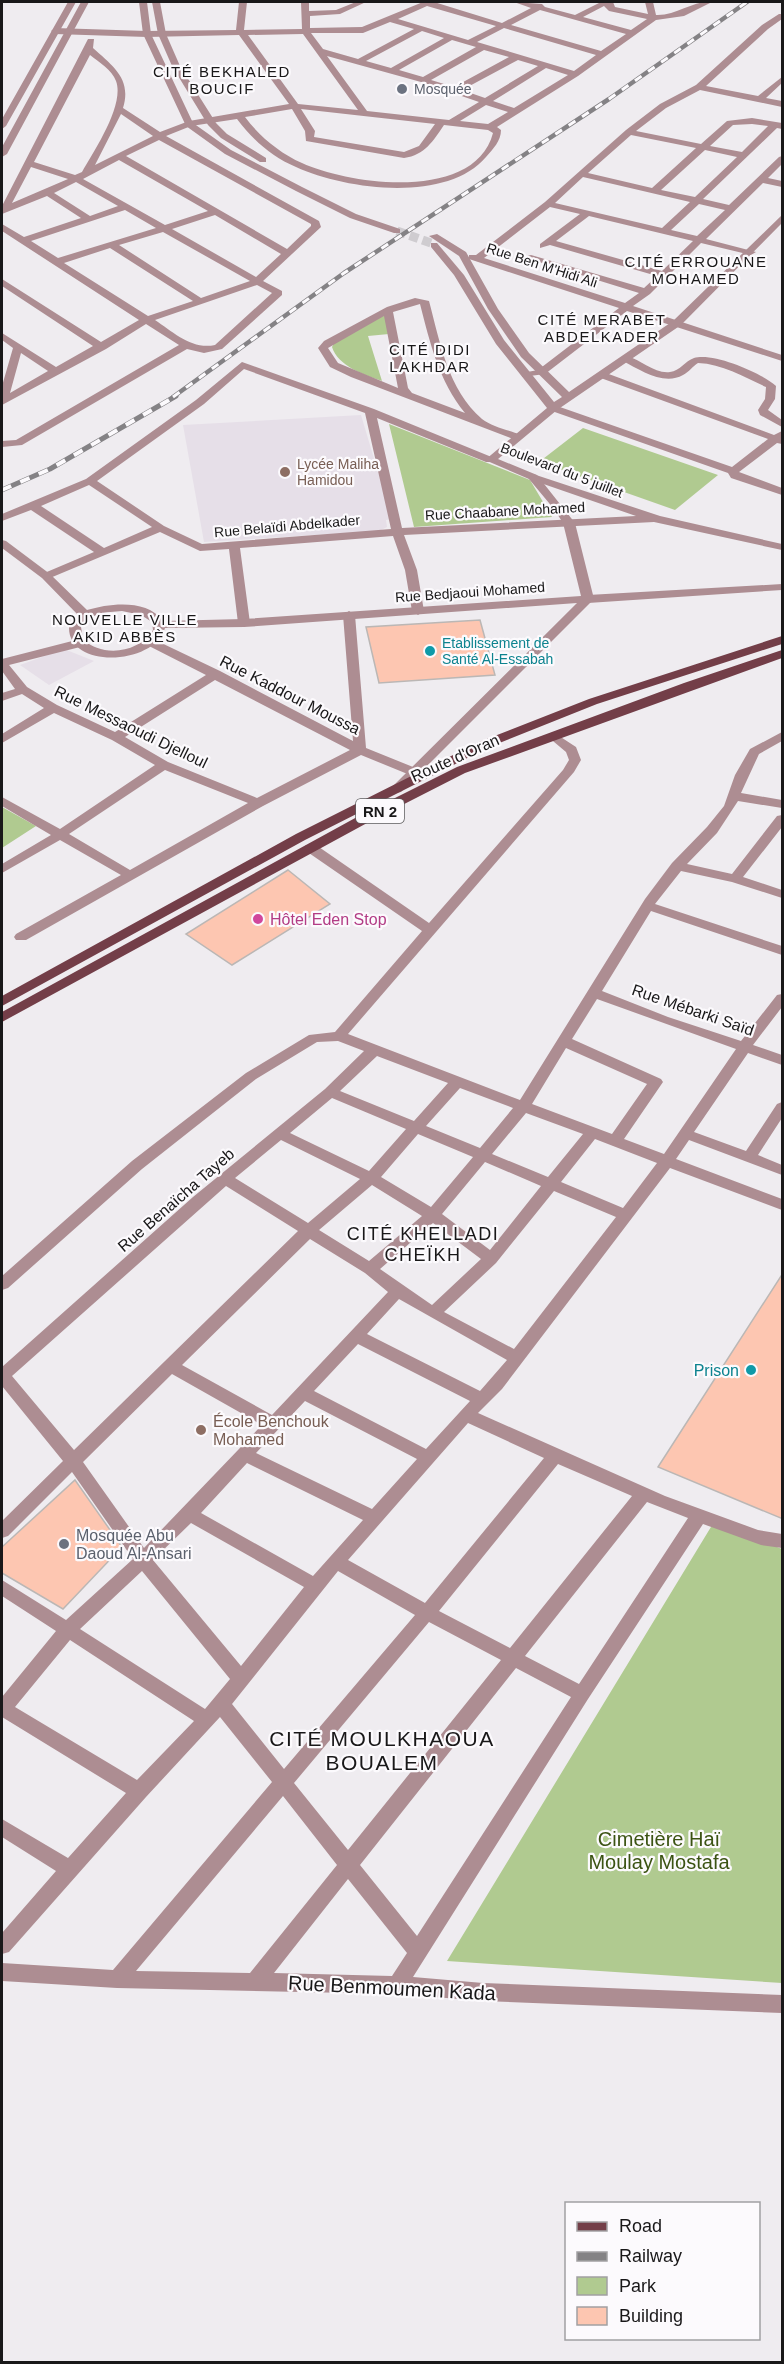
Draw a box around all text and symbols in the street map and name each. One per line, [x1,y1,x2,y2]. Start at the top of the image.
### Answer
district label: CITÉ BEKHALED BOUCIF [153,63,291,97]
place label: Mosquée [414,81,472,97]
marker: Mosquée [395,82,409,96]
street label: Rue Ben M'Hidi Ali [485,240,599,290]
district label: CITÉ ERROUANE MOHAMED [625,253,767,287]
district label: CITÉ MERABET ABDELKADER [538,311,666,345]
district label: CITÉ DIDI LAKHDAR [389,341,471,375]
street label: Boulevard du 5 juillet [498,439,626,501]
place label: Lycée Maliha Hamidou [297,456,379,488]
marker: Lycée Maliha Hamidou [278,465,292,479]
street label: Rue Chaabane Mohamed [425,499,585,523]
street label: Rue Belaïdi Abdelkader [213,512,361,540]
street label: Rue Bedjaoui Mohamed [395,579,545,605]
district label: NOUVELLE VILLE AKID ABBÈS [52,611,198,645]
place label: Etablissement de Santé Al-Essabah [442,635,553,667]
marker: Etablissement de Santé Al-Essabah [423,644,437,658]
street label: Rue Kaddour Moussa [217,652,363,738]
street label: Rue Messaoudi Djelloul [52,683,210,771]
street label: Route d'Oran [408,731,502,785]
road number: RN 2 [356,799,404,823]
place label: Hôtel Eden Stop [270,911,387,928]
marker: Hôtel Eden Stop [251,912,265,926]
street label: Rue Mébarki Saïd [630,981,756,1039]
street label: Rue Benaïcha Tayeb [114,1145,238,1255]
district label: CITÉ KHELLADI CHEÏKH [347,1224,499,1265]
place label: Prison [694,1362,739,1379]
marker: Prison [744,1363,758,1377]
place label: École Benchouk Mohamed [213,1412,330,1448]
marker: École Benchouk Mohamed [194,1423,208,1437]
place label: Mosquée Abu Daoud Al-Ansari [76,1527,192,1562]
marker: Mosquée Abu Daoud Al-Ansari [57,1537,71,1551]
district label: CITÉ MOULKHAOUA BOUALEM [269,1727,495,1774]
park label: Cimetière Haï Moulay Mostafa [588,1828,730,1873]
street label: Rue Benmoumen Kada [288,1972,497,2004]
legend [565,2202,760,2340]
text: Road [619,2216,662,2236]
text: Railway [619,2246,682,2266]
text: Park [619,2276,657,2296]
text: Building [619,2306,683,2326]

